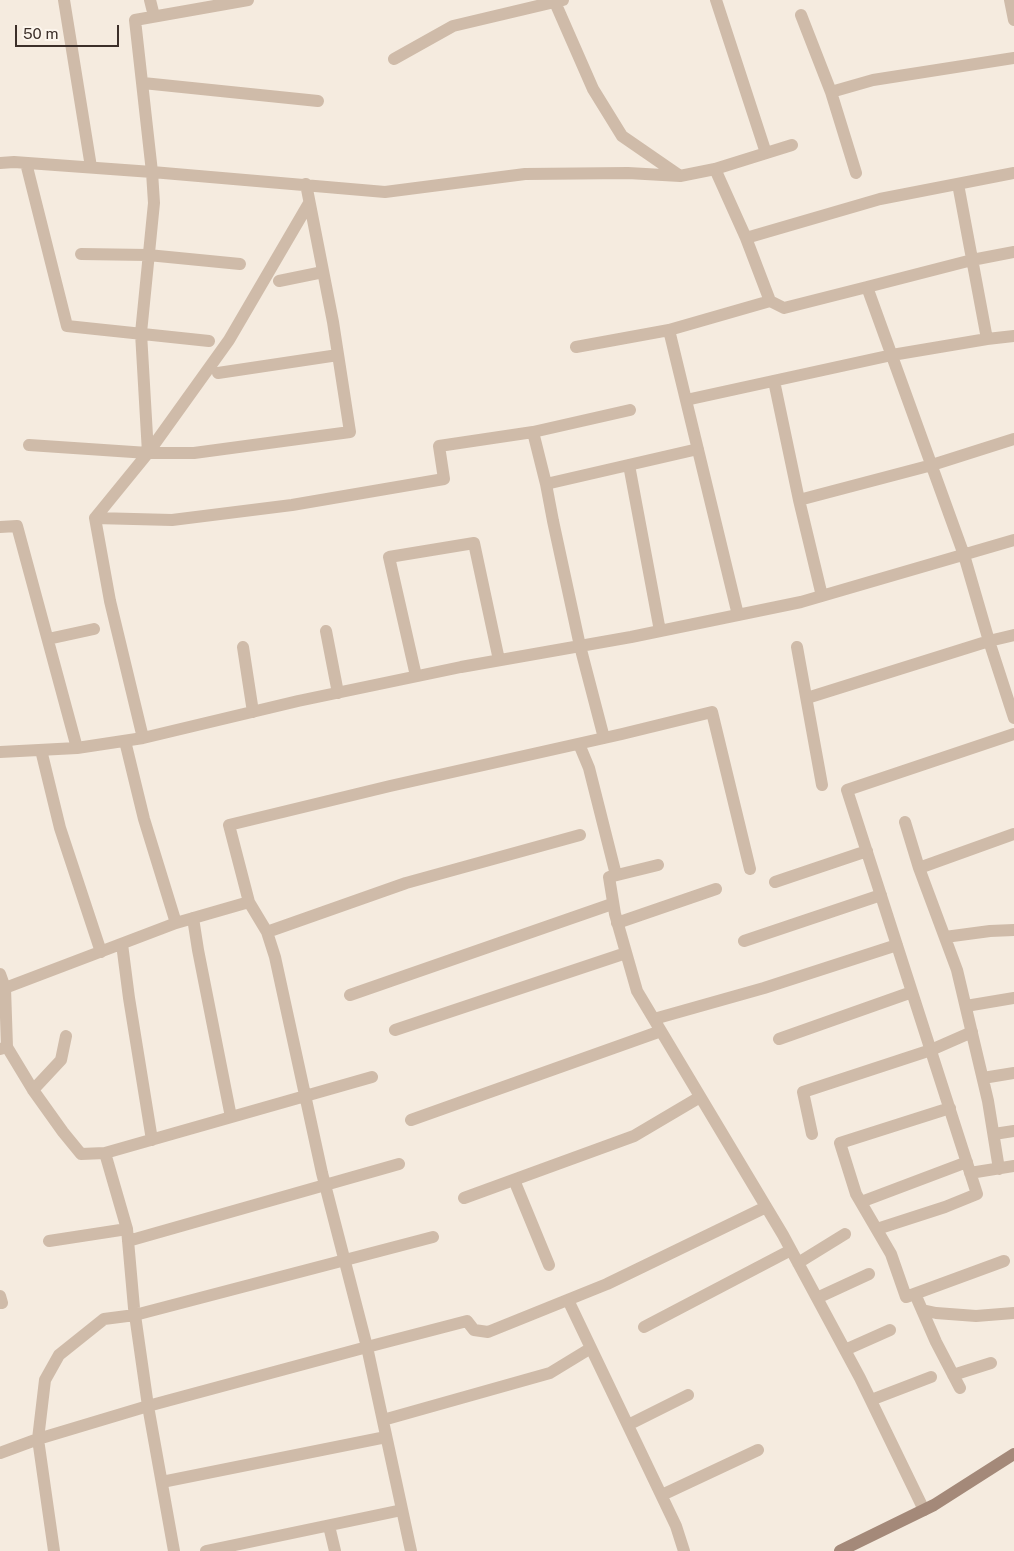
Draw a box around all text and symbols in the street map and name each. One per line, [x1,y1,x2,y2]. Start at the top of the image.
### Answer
scale bar [18,15,121,47]
text: 50 m [23,25,58,42]

